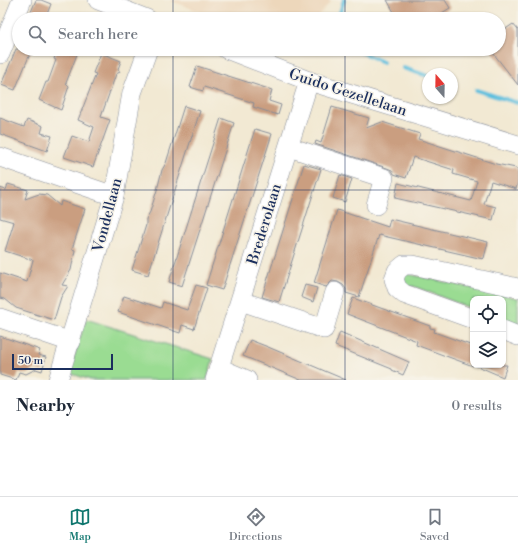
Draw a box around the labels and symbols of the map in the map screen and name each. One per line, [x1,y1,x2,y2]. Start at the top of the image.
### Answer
street label: Guido Gezellelaan [286,64,409,121]
north arrow [422,68,458,104]
street label: Vondellaan [88,176,126,255]
street label: Brederolaan [243,181,286,268]
scale bar [12,352,113,371]

